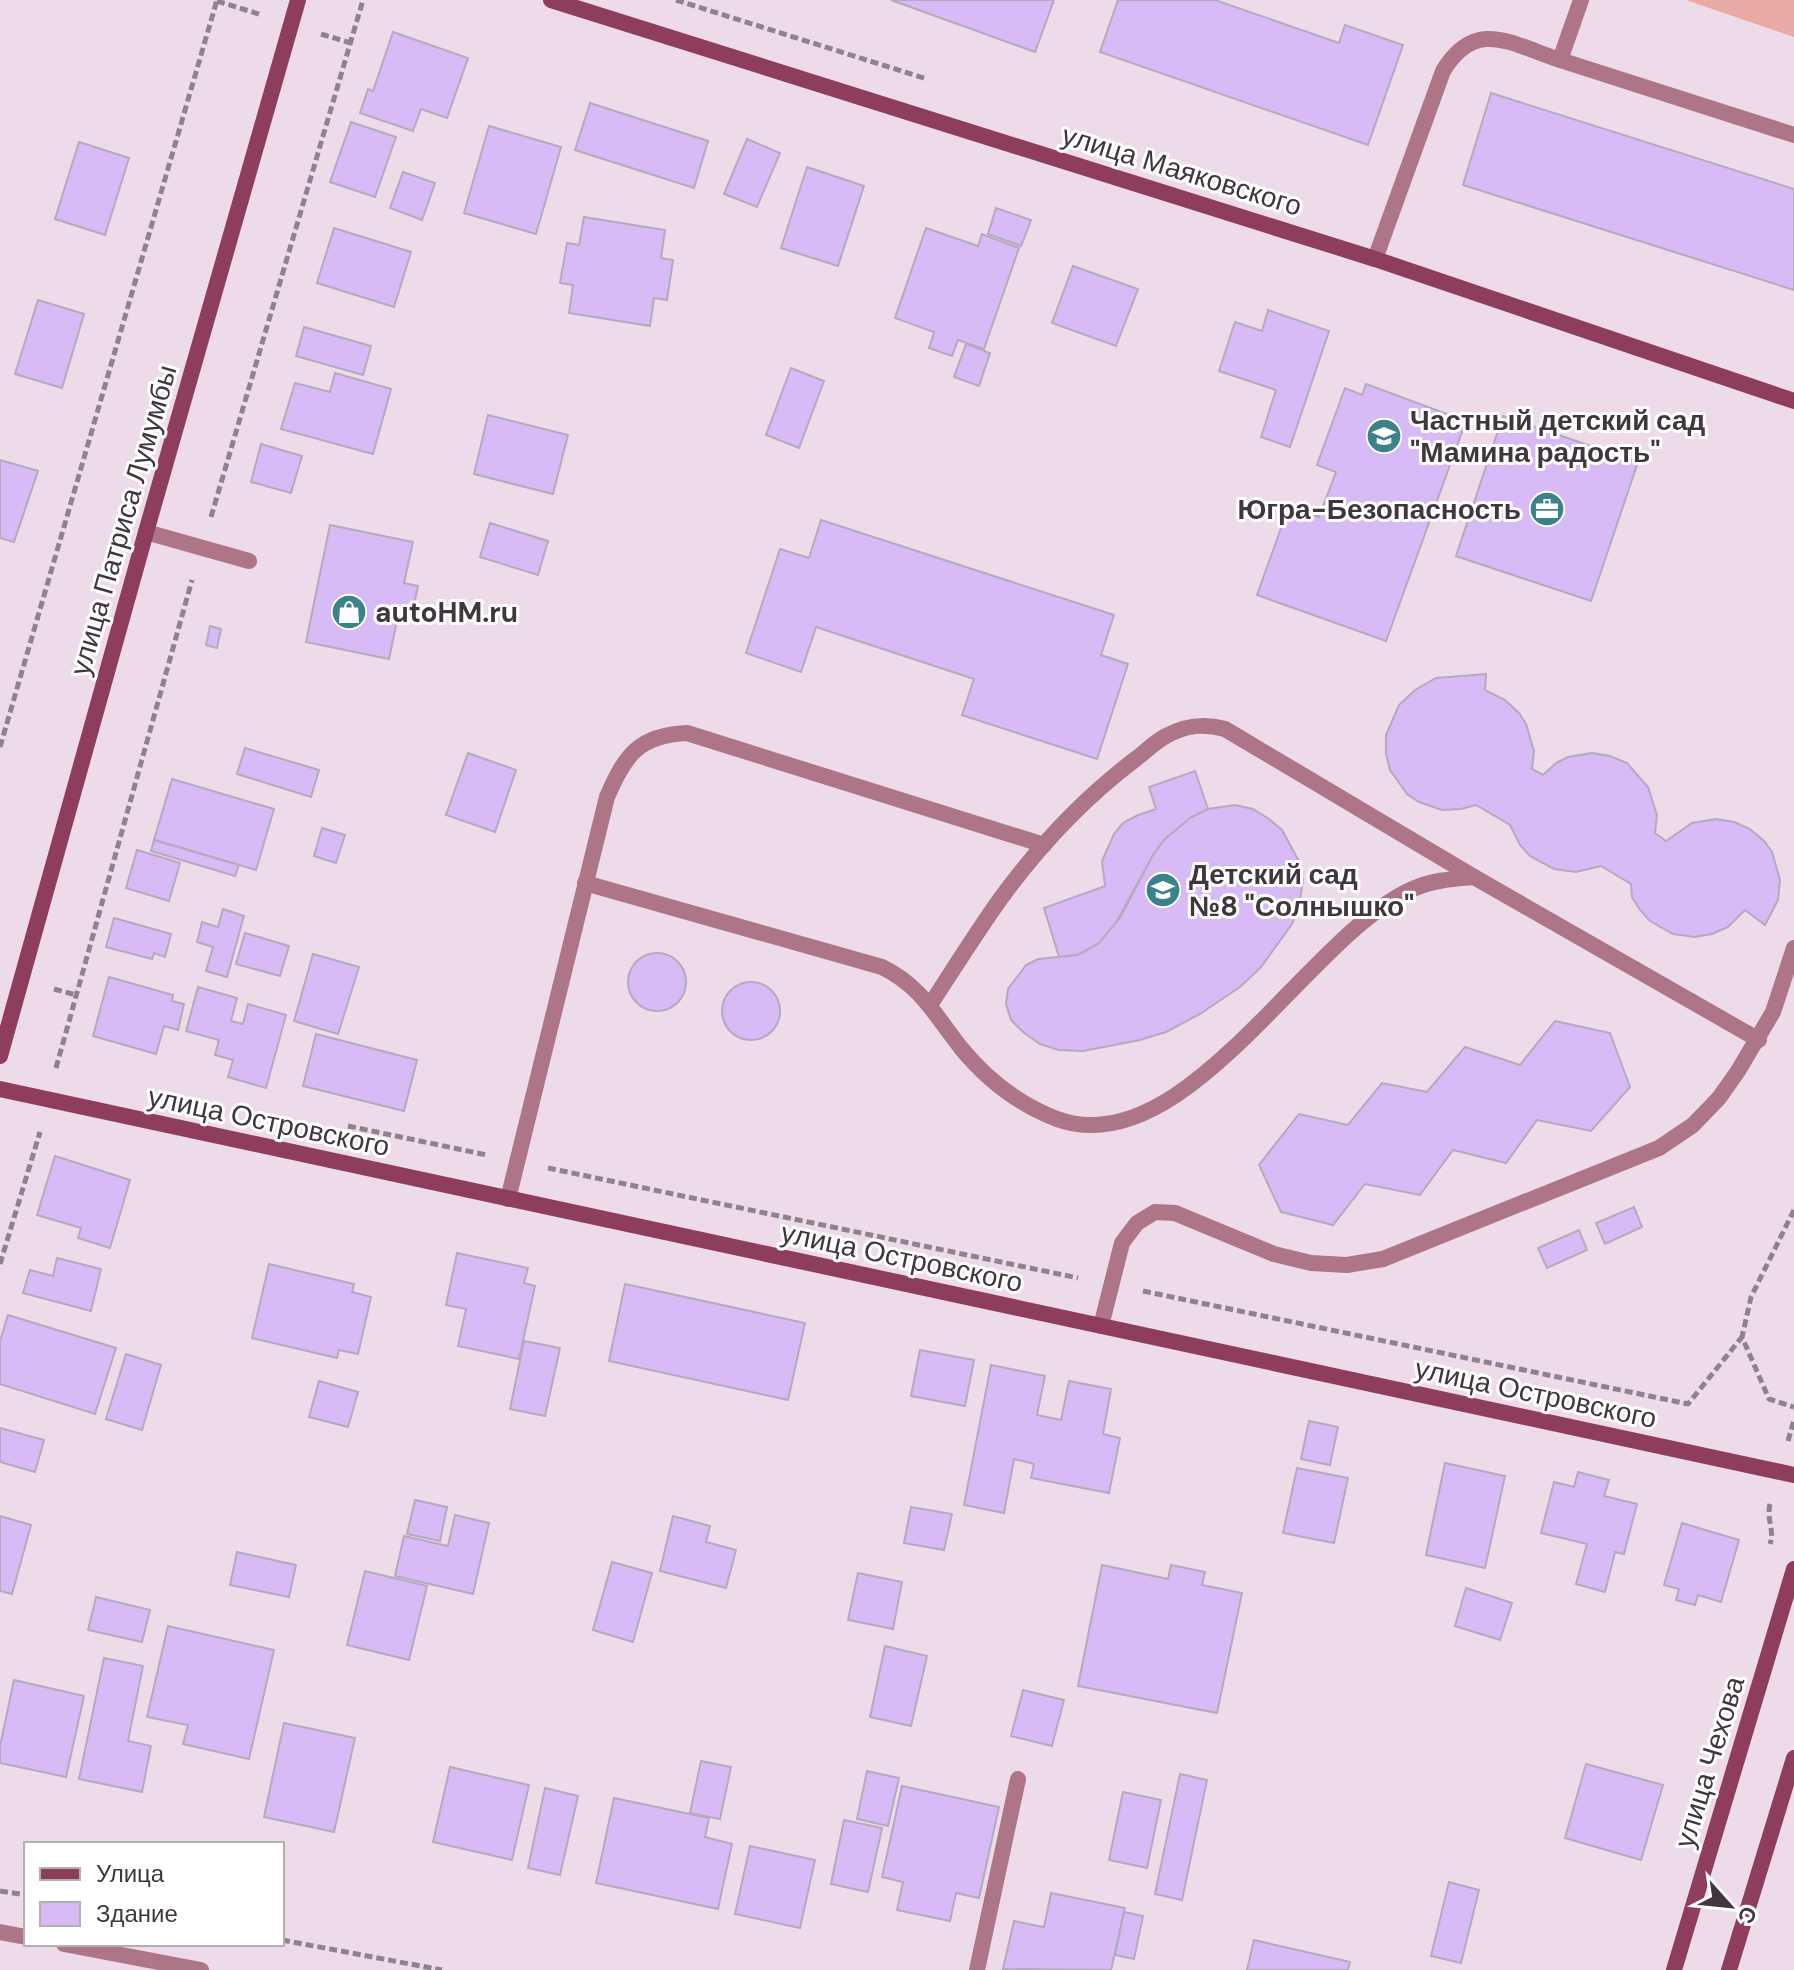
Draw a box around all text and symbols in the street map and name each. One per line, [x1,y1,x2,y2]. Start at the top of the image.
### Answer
street label: улица Маяковского [1057,116,1306,225]
street label: улица Патриса Лумумбы [61,361,186,680]
place label: Частный детский сад "Мамина радость" [1410,402,1706,471]
school or university icon: Частный детский сад "Мамина радость" [1365,417,1403,455]
office icon: Югра-Безопасность [1528,490,1566,528]
place label: Югра-Безопасность [1237,491,1521,528]
shop icon: autoHM.ru [330,593,368,631]
place label: autoHM.ru [375,594,518,631]
place label: Детский сад №8 "Солнышко" [1189,856,1414,925]
school or university icon: Детский сад №8 "Солнышко" [1144,871,1182,909]
street label: улица Островского [145,1078,393,1165]
street label: улица Островского [778,1214,1026,1301]
street label: улица Островского [1412,1350,1660,1437]
street label: улица Чехова [1666,1671,1753,1852]
legend [24,1842,284,1946]
text: Улица [96,1858,165,1889]
north arrow [1690,1866,1770,1946]
text: Здание [96,1898,178,1929]
text: С [1731,1901,1764,1929]

